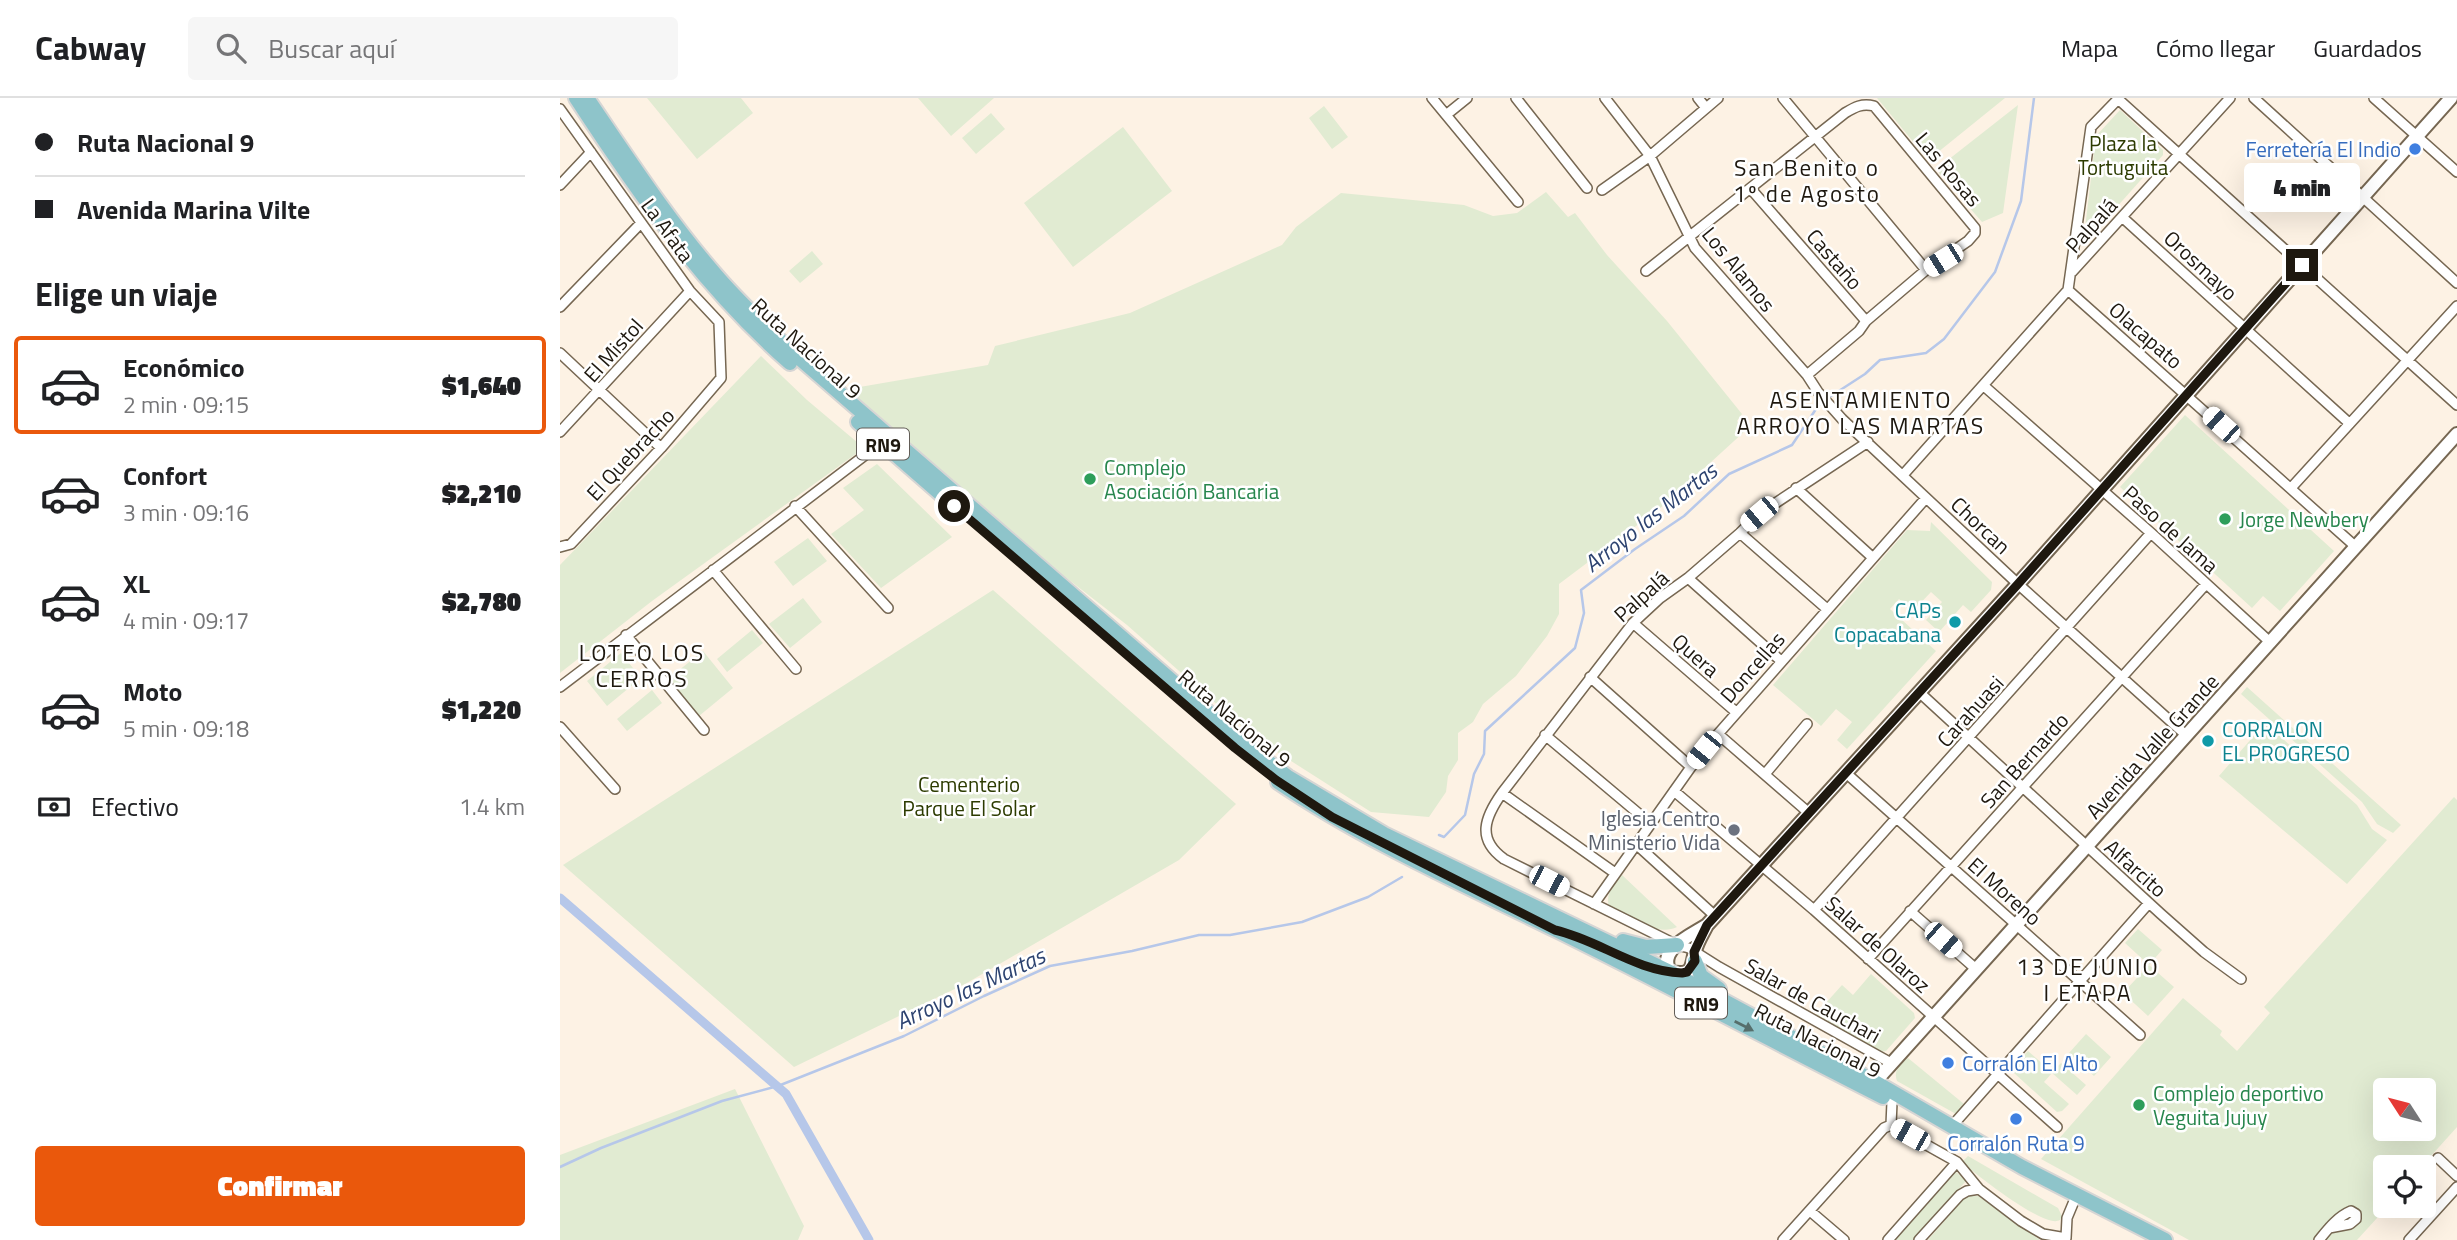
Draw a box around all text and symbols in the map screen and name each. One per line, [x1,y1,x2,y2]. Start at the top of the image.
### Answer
search box [188,17,678,80]
text: Cabway [35,23,146,73]
icon: search [212,29,250,67]
text: Buscar aquí [268,29,396,68]
text: Mapa [2061,30,2118,66]
text: Cómo llegar [2156,30,2275,66]
text: Guardados [2313,30,2422,66]
text: Ruta Nacional 9 [77,123,254,162]
street label: Las Rosas [1908,125,1990,213]
park label: Plaza la Tortuguita [2078,127,2169,183]
place label: Ferretería El Indio [2246,133,2401,165]
marker: Ferretería El Indio [2407,141,2423,157]
district label: San Benito o 1º de Agosto [1733,150,1881,211]
callout: 4 min [2244,164,2360,212]
text: 4 min [2273,170,2331,205]
text: Avenida Marina Vilte [77,190,310,229]
street label: Palpalá [2057,190,2125,260]
street label: La Afata [634,191,703,269]
street label: Los Alamos [1695,219,1783,319]
street label: Castaño [1799,221,1871,297]
street label: Orosmayo [2157,222,2245,308]
car [1920,240,1967,280]
route end [2286,249,2318,281]
text: Elige un viaje [35,270,218,318]
street label: Ruta Nacional 9 [745,290,869,406]
street label: Olacapato [2102,294,2190,376]
street label: El Mistol [576,311,650,389]
text: Económico [123,348,245,387]
icon: car [39,354,102,417]
text: $1,640 [442,366,521,405]
district label: ASENTAMIENTO ARROYO LAS MARTAS [1737,382,1985,443]
text: 2 min · 09:15 [123,387,249,422]
street label: El Quebracho [578,400,682,508]
car [2199,403,2244,447]
road number: RN9 [857,428,909,460]
place label: Complejo Asociación Bancaria [1104,451,1280,507]
water label: Arroyo las Martas [1576,452,1726,580]
text: Confort [123,456,207,495]
icon: car [39,462,102,525]
marker: Complejo Asociación Bancaria [1082,471,1098,487]
text: $2,210 [442,474,521,513]
street label: Paso de Jama [2116,477,2226,581]
street label: Chorcan [1944,489,2018,561]
route start [938,490,970,522]
car [1737,492,1782,536]
text: 3 min · 09:16 [123,495,249,530]
place label: Jorge Newbery [2239,503,2369,535]
marker: Jorge Newbery [2217,511,2233,527]
street label: Palpalá [1606,562,1676,630]
text: XL [123,564,150,603]
icon: car [39,570,102,633]
text: $2,780 [442,582,521,621]
place label: CAPs Copacabana [1834,594,1941,650]
text: 4 min · 09:17 [123,603,249,638]
marker: CAPs Copacabana [1947,614,1963,630]
street label: Doncellas [1712,624,1792,710]
street label: Quera [1665,625,1727,685]
district label: LOTEO LOS CERROS [579,635,705,696]
street label: Ruta Nacional 9 [1171,661,1299,775]
street label: Avenida Valle Grande [2078,666,2226,826]
street label: Carahuasi [1929,668,2011,754]
text: Moto [123,672,182,711]
icon: car [39,678,102,741]
text: $1,220 [442,690,521,729]
street label: San Bernardo [1972,705,2076,815]
text: 5 min · 09:18 [123,711,249,746]
place label: CORRALON EL PROGRESO [2222,713,2350,769]
car [1683,727,1726,773]
marker: CORRALON EL PROGRESO [2200,733,2216,749]
park label: Cementerio Parque El Solar [902,768,1036,824]
text: Efectivo [91,787,179,826]
icon: cash [35,788,73,826]
text: 1.4 km [459,789,525,824]
place label: Iglesia Centro Ministerio Vida [1588,802,1720,858]
marker: Iglesia Centro Ministerio Vida [1726,822,1742,838]
street label: Alfarcito [2098,831,2174,905]
street label: El Moreno [1961,849,2049,933]
car [1526,862,1573,900]
street label: Salar de Olaroz [1818,888,1938,1000]
car [1921,918,1966,962]
water label: Arroyo las Martas [890,937,1052,1038]
street label: Salar de Cauchari [1739,949,1887,1051]
district label: 13 DE JUNIO I ETAPA [2016,949,2160,1010]
road number: RN9 [1675,988,1727,1018]
street label: Ruta Nacional 9 [1749,994,1887,1086]
one-way arrow [1734,1020,1753,1032]
place label: Corralón El Alto [1962,1047,2098,1079]
marker: Corralón El Alto [1940,1055,1956,1071]
place label: Complejo deportivo Veguita Jujuy [2153,1077,2324,1133]
north arrow [2373,1078,2436,1141]
map controls [2373,1078,2436,1218]
marker: Complejo deportivo Veguita Jujuy [2131,1097,2147,1113]
marker: Corralón Ruta 9 [2008,1111,2024,1127]
car [1887,1116,1934,1154]
place label: Corralón Ruta 9 [1947,1127,2085,1159]
button: Confirmar [35,1146,525,1226]
button: locate [2373,1155,2436,1218]

